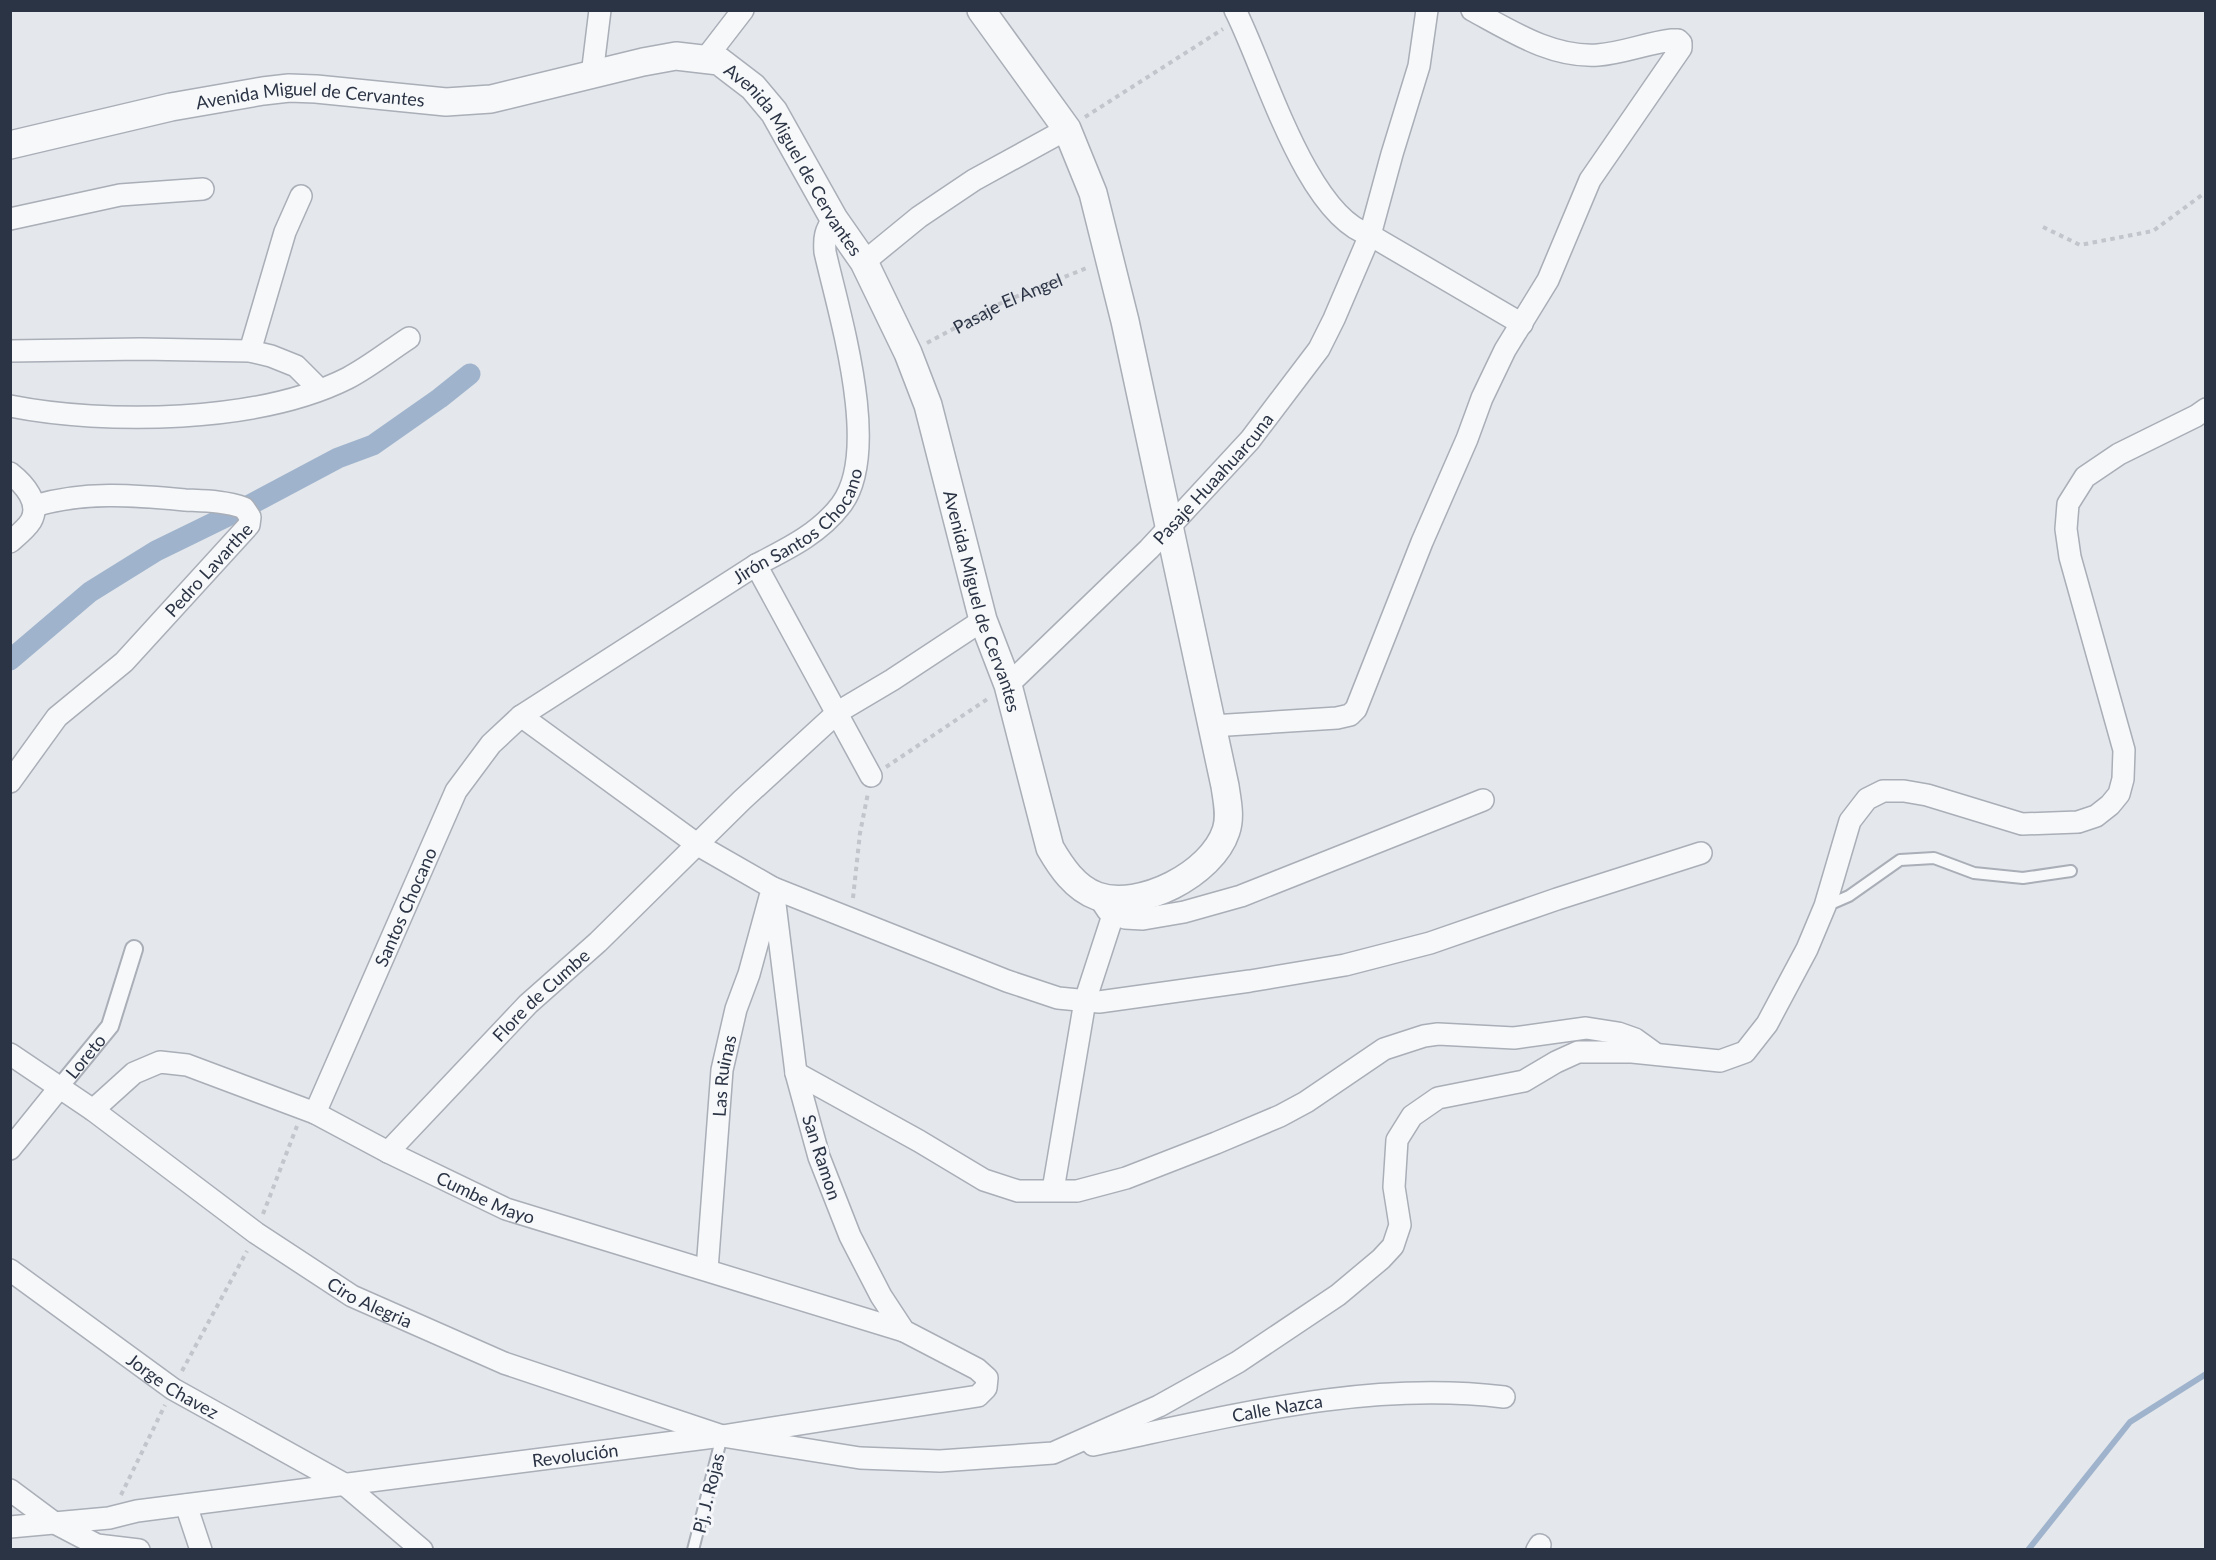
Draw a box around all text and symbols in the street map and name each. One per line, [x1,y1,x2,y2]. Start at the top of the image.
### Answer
street label: Avenida Miguel de Cervantes [720,58,867,260]
street label: Avenida Miguel de Cervantes [194,77,426,114]
street label: Pasaje El Angel [949,268,1065,338]
street label: Pasaje Huaahuarcuna [1148,409,1278,549]
street label: Jirón Santos Chocano [728,466,867,588]
street label: Avenida Miguel de Cervantes [939,488,1026,714]
street label: Pedro Lavarthe [160,518,257,621]
street label: Santos Chocano [370,844,441,970]
street label: Flore de Cumbe [487,944,594,1046]
street label: Loreto [61,1029,110,1083]
street label: Las Ruinas [708,1032,741,1118]
street label: San Ramon [798,1112,846,1202]
street label: Cumbe Mayo [433,1166,537,1228]
street label: Ciro Alegria [323,1272,416,1332]
street label: Jorge Chavez [123,1348,223,1423]
street label: Calle Nazca [1230,1390,1324,1426]
street label: Revolución [531,1438,620,1471]
street label: Pj, J. Rojas [687,1451,729,1535]

